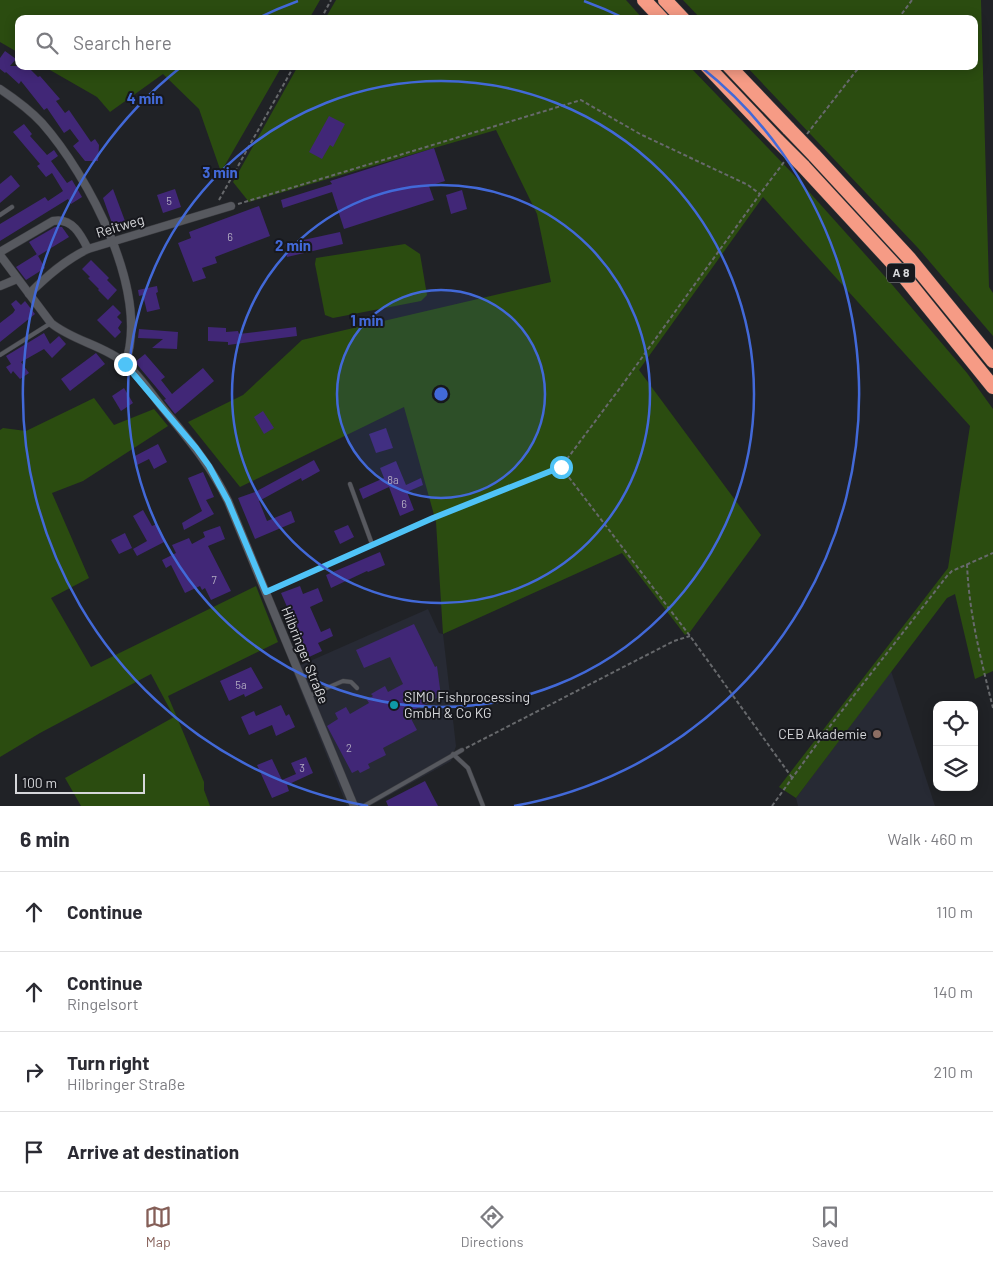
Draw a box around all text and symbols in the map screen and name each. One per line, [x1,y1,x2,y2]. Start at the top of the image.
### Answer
search box [15,15,978,70]
icon: search [33,29,61,57]
text: Search here [73,31,172,54]
text: 4 min [127,89,163,107]
text: 3 min [202,163,238,181]
house number: 5 [166,194,172,207]
street label: Reitweg [94,210,146,241]
house number: 6 [227,230,233,243]
text: 2 min [275,236,311,254]
road number: A 8 [887,264,915,282]
text: 1 min [351,311,383,329]
route end [114,353,137,376]
centre of rings [432,385,450,403]
route start [550,456,573,479]
house number: 8a [387,473,399,486]
house number: 6 [401,497,407,510]
house number: 7 [211,573,217,586]
street label: Hilbringer Straße [278,604,333,706]
house number: 5a [235,678,247,691]
place label: SIMO Fishprocessing GmbH & Co KG [404,688,530,721]
marker: SIMO Fishprocessing GmbH & Co KG [388,699,400,711]
map controls [933,701,978,791]
button: locate [933,701,978,746]
place label: CEB Akademie [778,725,867,742]
marker: CEB Akademie [871,728,883,740]
house number: 2 [346,741,352,754]
button: layers [933,746,978,791]
house number: 3 [299,761,305,774]
scale bar [15,771,145,794]
text: 100 m [22,774,57,791]
text: 6 min [20,826,70,851]
text: Walk · 460 m [888,829,973,848]
icon: ahead [20,898,48,926]
text: Continue [67,900,143,923]
text: 110 m [936,902,973,921]
text: Continue [67,971,143,994]
icon: ahead [20,978,48,1006]
text: 140 m [933,982,973,1001]
text: Ringelsort [67,994,139,1013]
text: Turn right [67,1051,149,1074]
icon: right [20,1058,48,1086]
text: 210 m [934,1062,973,1081]
text: Hilbringer Straße [67,1074,185,1093]
icon: arrive [20,1138,48,1166]
text: Arrive at destination [67,1140,239,1163]
tab: Map [144,1203,172,1250]
tab: Directions [461,1203,523,1250]
tab: Saved [812,1203,849,1250]

